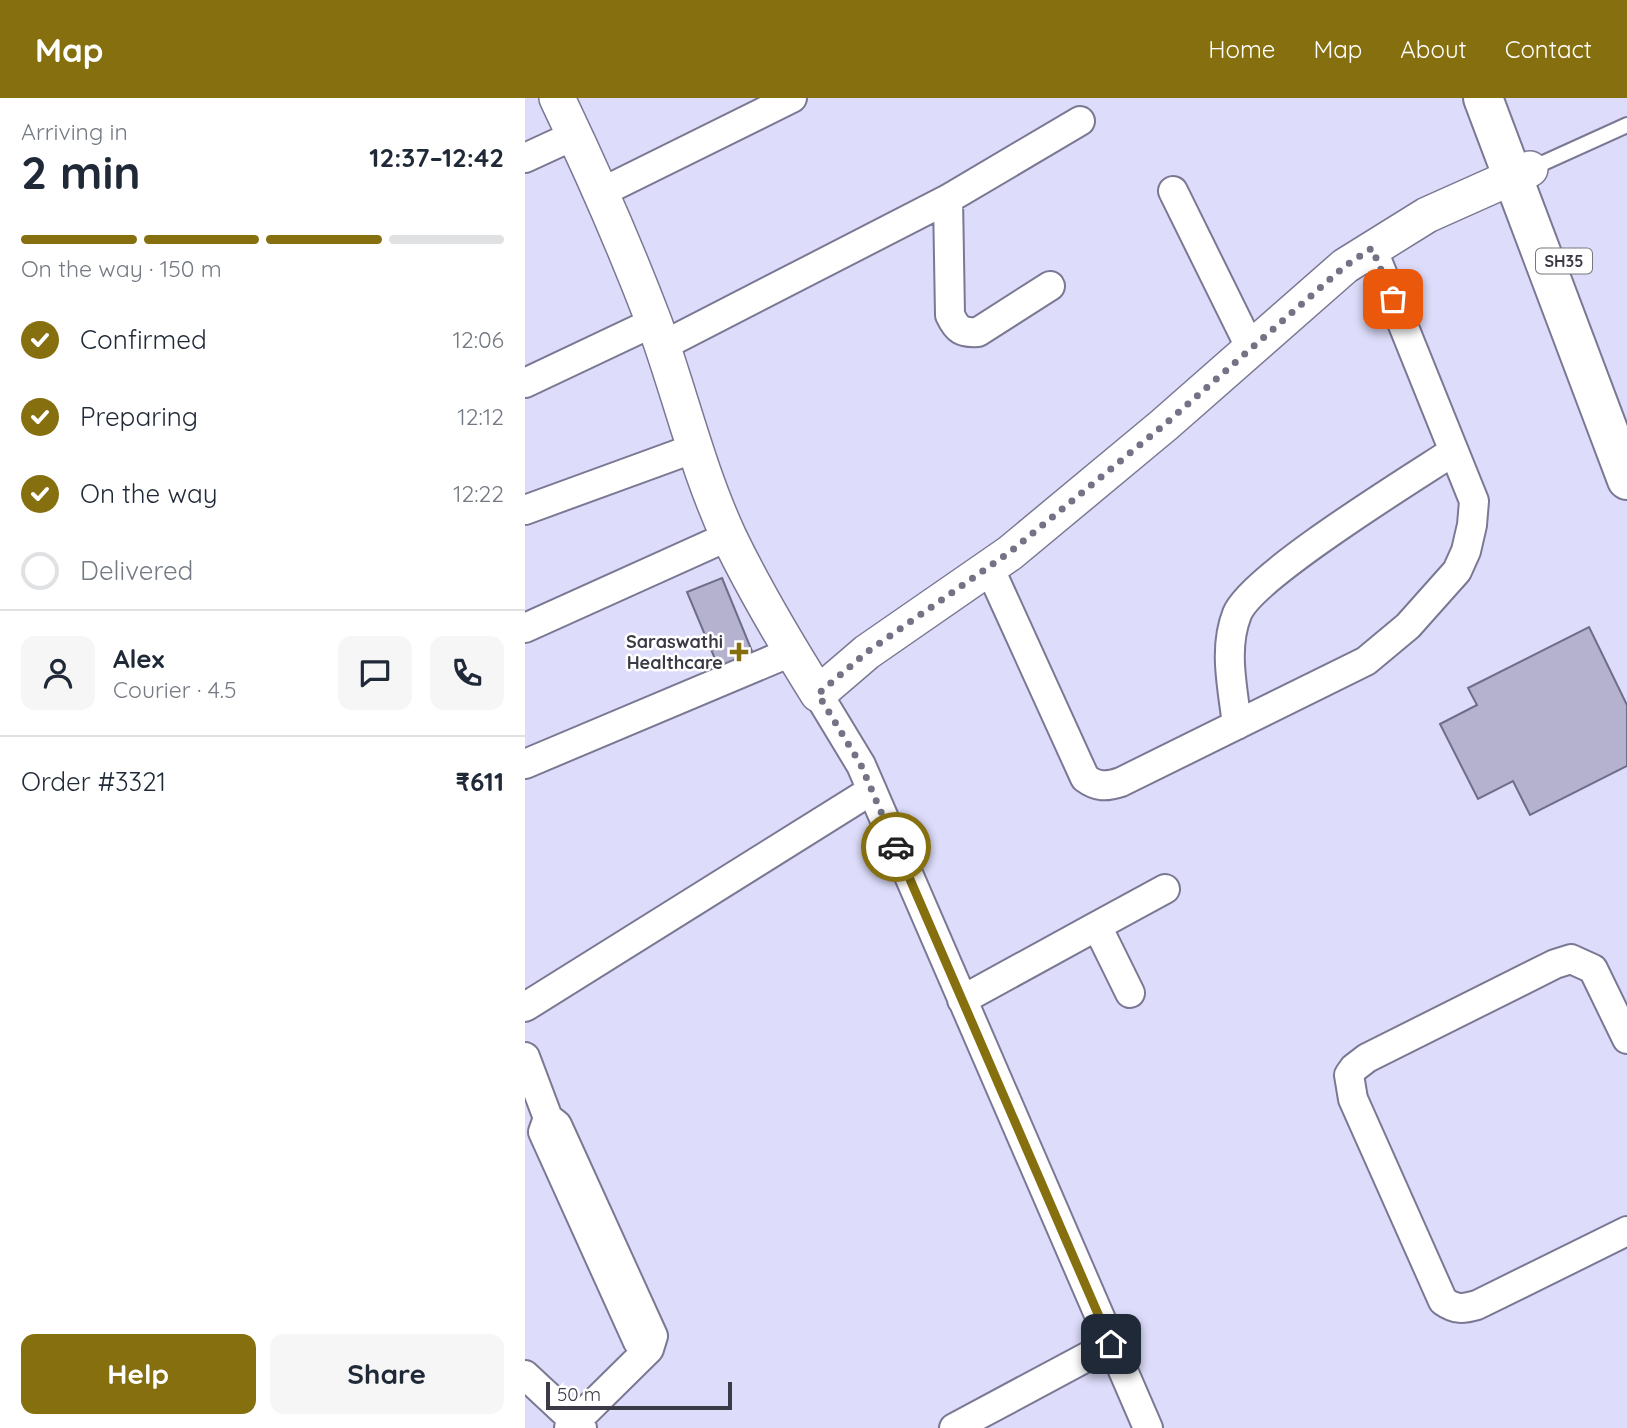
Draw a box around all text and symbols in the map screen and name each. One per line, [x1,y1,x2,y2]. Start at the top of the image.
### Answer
text: Map [35,29,103,70]
text: Home [1208,34,1275,64]
text: Map [1313,34,1362,64]
text: About [1400,34,1467,64]
text: Contact [1505,34,1592,64]
text: Arriving in [21,117,128,146]
text: 12:37–12:42 [369,141,504,174]
text: 2 min [21,143,141,201]
road number: SH35 [1536,248,1592,274]
text: On the way · 150 m [21,254,222,283]
pin [1363,269,1423,329]
icon: bag [1374,280,1412,318]
icon: check [21,321,59,359]
text: Confirmed [80,323,207,356]
text: 12:06 [452,325,504,354]
icon: check [21,398,59,436]
text: Preparing [80,400,198,433]
text: 12:12 [457,402,504,431]
icon: check [21,475,59,513]
text: On the way [80,477,218,510]
text: 12:22 [453,479,504,508]
text: Delivered [80,554,193,587]
place label: Saraswathi Healthcare [626,630,723,674]
button: person [21,636,95,710]
button: chat [338,636,412,710]
button: phone [430,636,504,710]
text: Alex [113,642,164,675]
marker: Saraswathi Healthcare [729,642,749,662]
text: Courier · 4.5 [113,675,237,704]
text: Order #3321 [21,765,166,798]
text: ₹611 [456,765,504,798]
courier [861,812,931,882]
icon: car [877,828,915,866]
pin [1081,1314,1141,1374]
icon: home [1092,1325,1130,1363]
button: Help [21,1334,256,1414]
button: Share [270,1334,504,1414]
scale bar [546,1379,731,1411]
text: 50 m [557,1382,601,1406]

